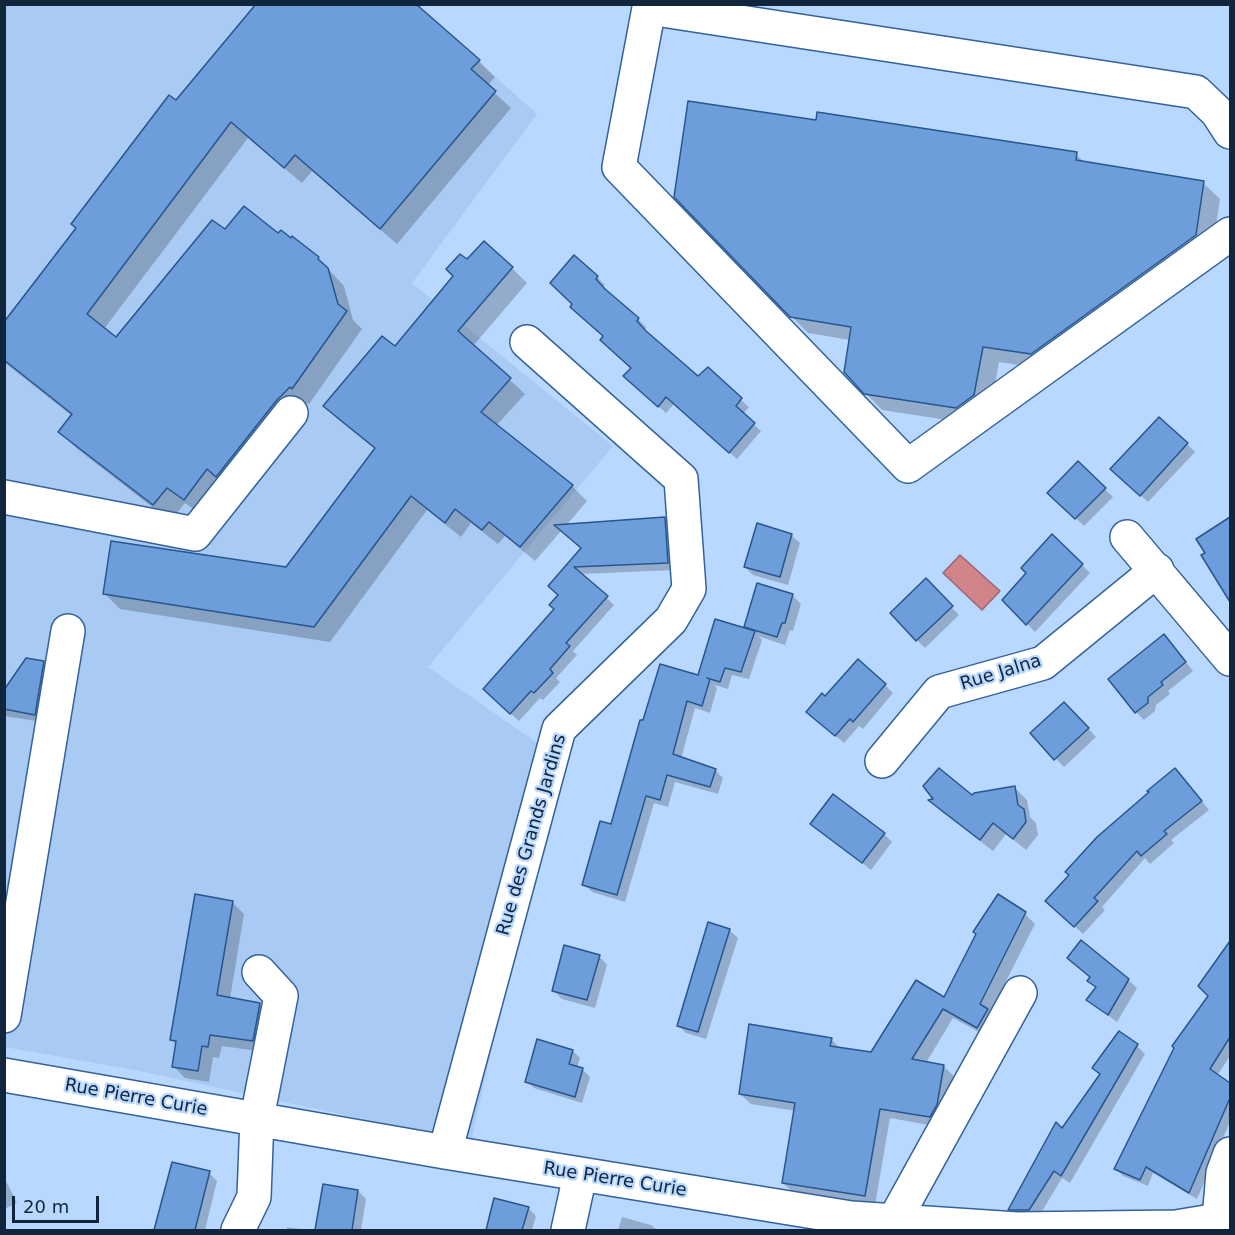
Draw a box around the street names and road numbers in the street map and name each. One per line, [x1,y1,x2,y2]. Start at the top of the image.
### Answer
street label: Rue Jalna [958,650,1044,696]
street label: Rue des Grands Jardins [493,732,571,938]
street label: Rue Pierre Curie [63,1075,209,1121]
street label: Rue Pierre Curie [542,1158,688,1202]

